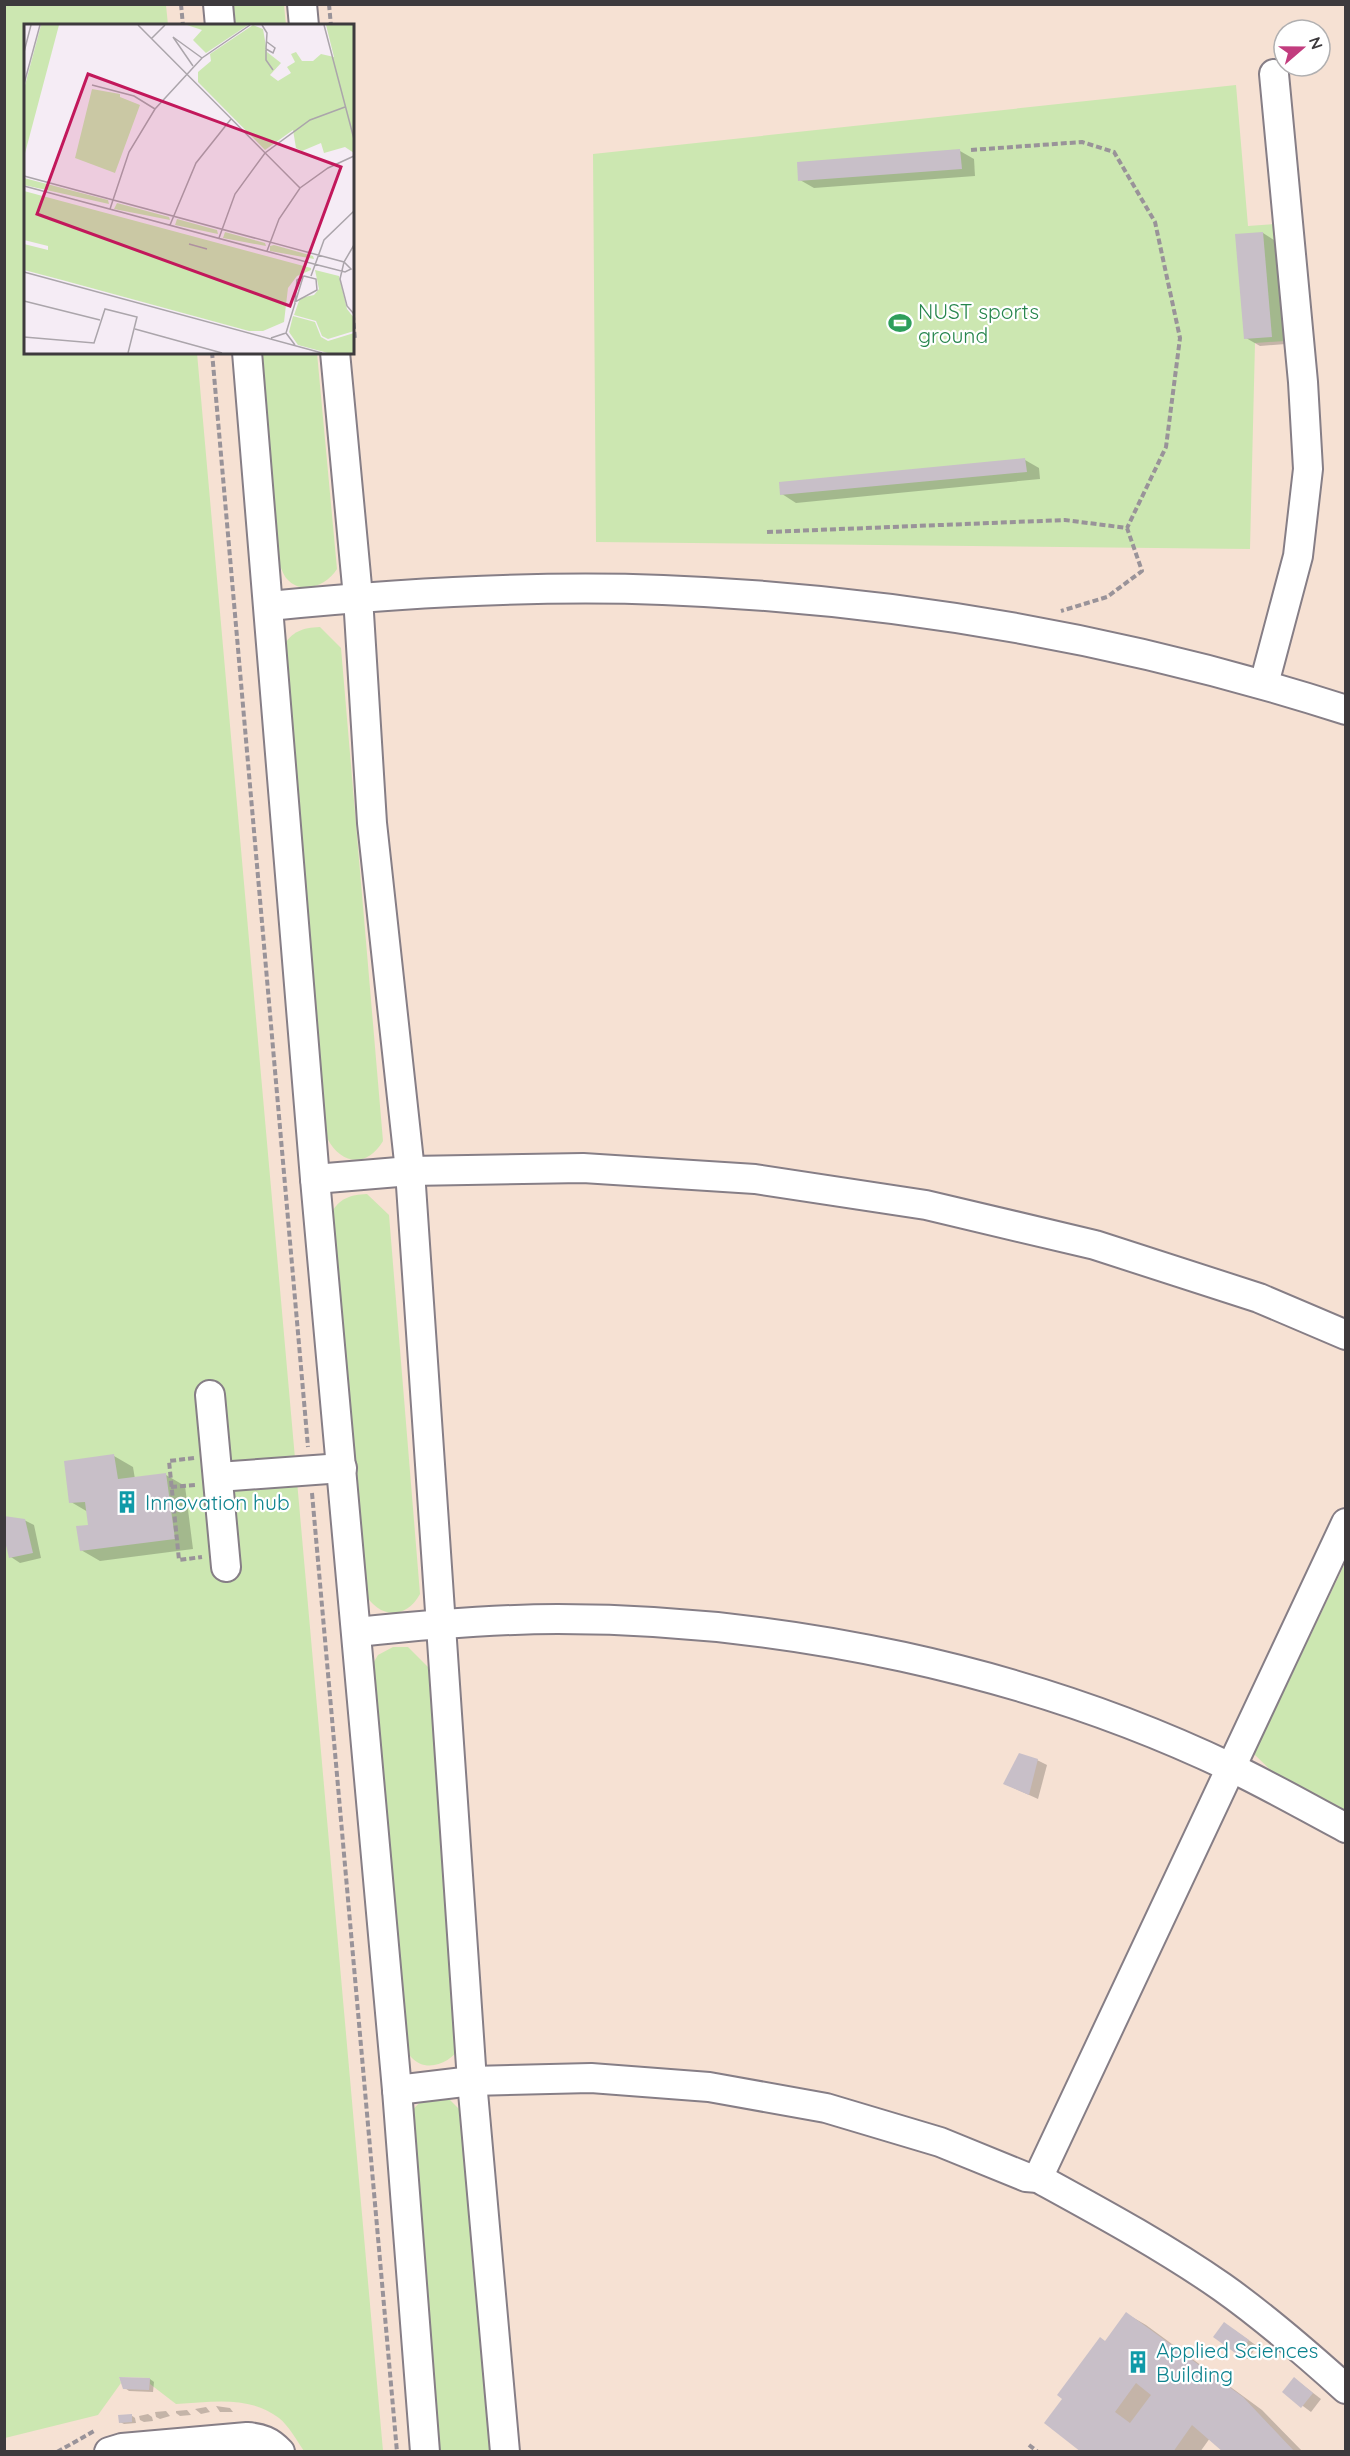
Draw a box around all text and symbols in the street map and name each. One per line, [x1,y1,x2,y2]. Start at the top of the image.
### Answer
north arrow [1272,18,1332,78]
inset map [24,24,354,354]
text: N [1305,34,1328,52]
place label: NUST sports ground [918,298,1039,348]
sports icon: NUST sports ground [887,310,913,336]
building icon: Innovation hub [114,1489,140,1515]
place label: Innovation hub [145,1489,290,1515]
place label: Applied Sciences Building [1156,2337,1318,2387]
building icon: Applied Sciences Building [1125,2349,1151,2375]

